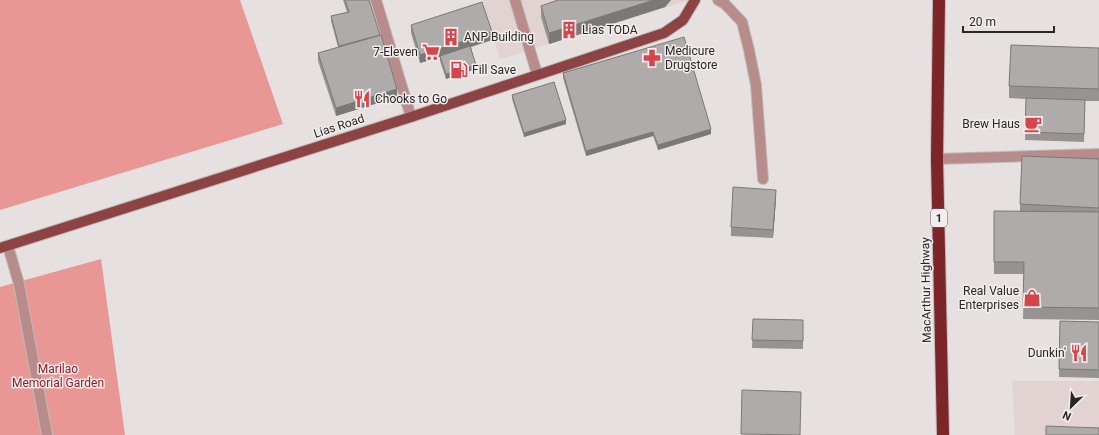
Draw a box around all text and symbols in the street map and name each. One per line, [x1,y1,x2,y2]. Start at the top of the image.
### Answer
scale bar [963,8,1054,34]
text: 20 m [969,15,996,29]
building icon: Lias TODA [559,20,579,40]
place label: Lias TODA [582,23,638,37]
building icon: ANP Building [441,27,461,47]
place label: ANP Building [464,30,534,44]
supermarket icon: 7-Eleven [421,42,441,62]
place label: Medicure Drugstore [665,44,717,72]
place label: 7-Eleven [373,45,418,59]
pharmacy icon: Medicure Drugstore [642,48,662,68]
fuel station icon: Fill Save [449,60,469,80]
place label: Fill Save [472,63,516,77]
restaurant icon: Chooks to Go [352,89,372,109]
place label: Chooks to Go [375,92,447,106]
street label: Lias Road [312,111,366,141]
cafe icon: Brew Haus [1023,114,1043,134]
place label: Brew Haus [962,117,1020,131]
road number: 1 [931,209,947,227]
street label: MacArthur Highway [918,237,934,343]
place label: Real Value Enterprises [959,284,1019,312]
shop icon: Real Value Enterprises [1022,288,1042,308]
restaurant icon: Dunkin' [1069,343,1089,363]
place label: Dunkin' [1028,346,1066,360]
park label: Marilao Memorial Garden [12,362,104,390]
north arrow [1051,387,1091,427]
text: N [1061,408,1073,423]

